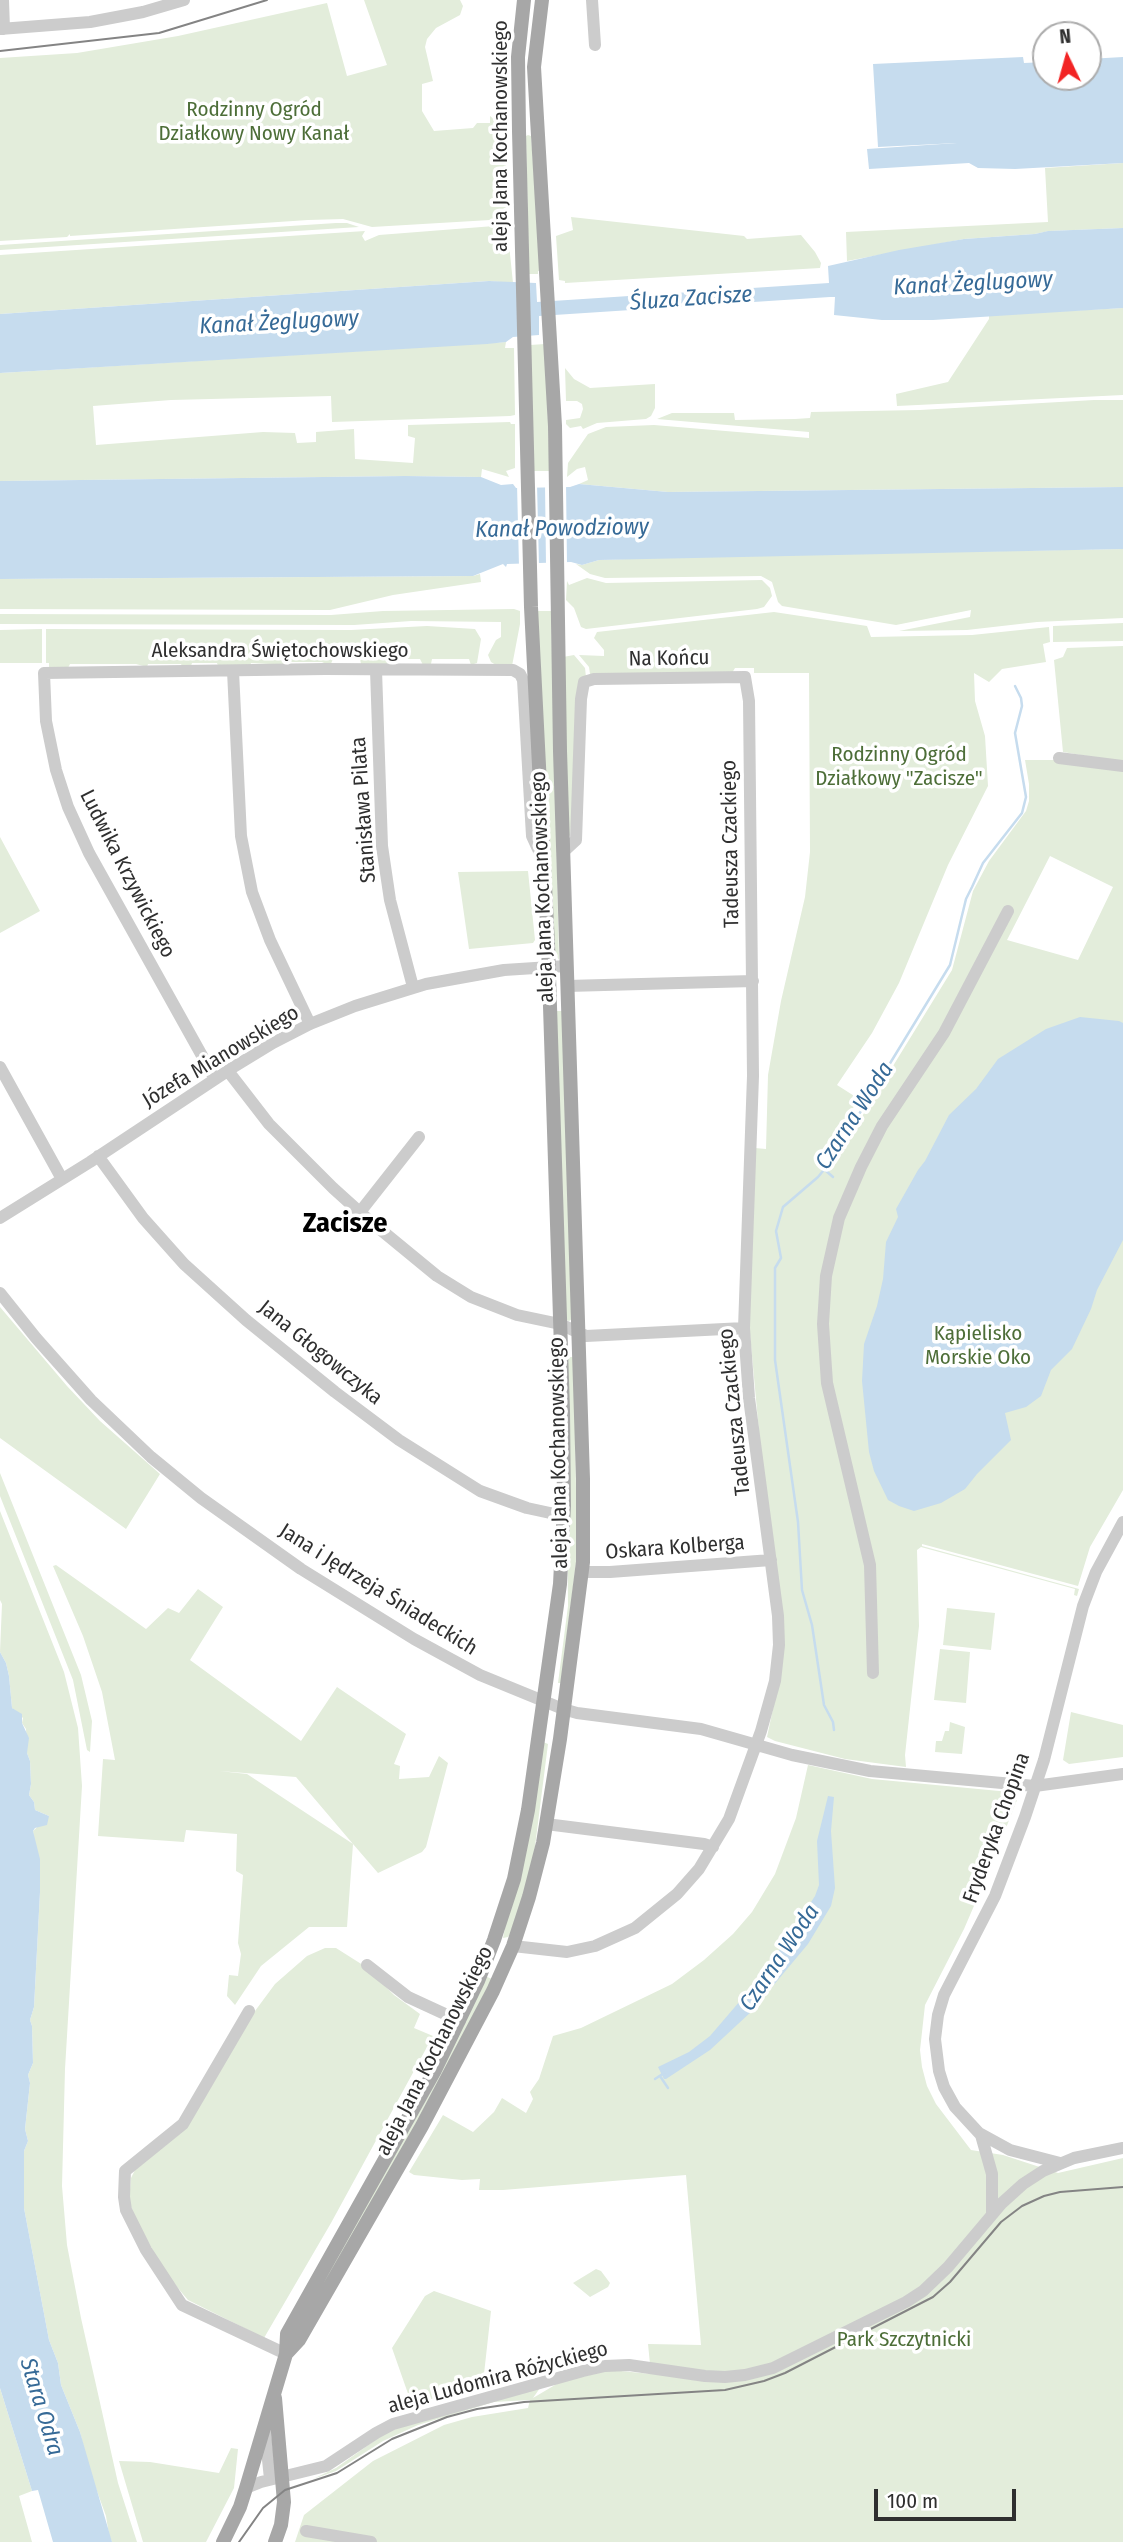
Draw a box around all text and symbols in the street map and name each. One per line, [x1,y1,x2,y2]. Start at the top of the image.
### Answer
street label: aleja Jana Kochanowskiego [488,20,514,252]
north arrow [1032,21,1102,91]
text: N [1059,25,1072,49]
park label: Rodzinny Ogród Działkowy Nowy Kanał [159,97,349,147]
water label: Kanał Żeglugowy [893,266,1053,302]
water label: Śluza Zacisze [629,281,753,317]
water label: Kanał Żeglugowy [199,305,359,341]
water label: Kanał Powodziowy [475,514,649,544]
street label: Aleksandra Świętochowskiego [151,638,409,664]
street label: Na Końcu [628,646,710,672]
street label: Stanisława Pilata [346,736,382,884]
park label: Rodzinny Ogród Działkowy "Zacisze" [815,742,983,792]
street label: Tadeusza Czackiego [717,760,745,928]
street label: aleja Jana Kochanowskiego [526,771,560,1003]
street label: Ludwika Krzywickiego [74,786,180,962]
street label: Józefa Mianowskiego [138,1000,304,1114]
water label: Czarna Woda [810,1057,900,1175]
district label: Zacisze [303,1207,387,1241]
street label: Jana Głogowczyka [253,1295,387,1411]
park label: Kąpielisko Morskie Oko [925,1321,1031,1371]
street label: Tadeusza Czackiego [714,1327,756,1497]
street label: aleja Jana Kochanowskiego [544,1337,574,1569]
street label: Jana i Jędrzeja Śniadeckich [274,1519,482,1661]
street label: Oskara Kolberga [605,1531,745,1565]
street label: Fryderyka Chopina [958,1749,1036,1907]
water label: Czarna Woda [734,1899,826,2017]
street label: aleja Jana Kochanowskiego [371,1942,499,2160]
park label: Park Szczytnicki [837,2327,971,2353]
street label: aleja Ludomira Różyckiego [385,2336,611,2420]
water label: Stara Odra [13,2355,69,2459]
scale bar [878,2476,1020,2520]
text: 100 m [887,2488,938,2514]

